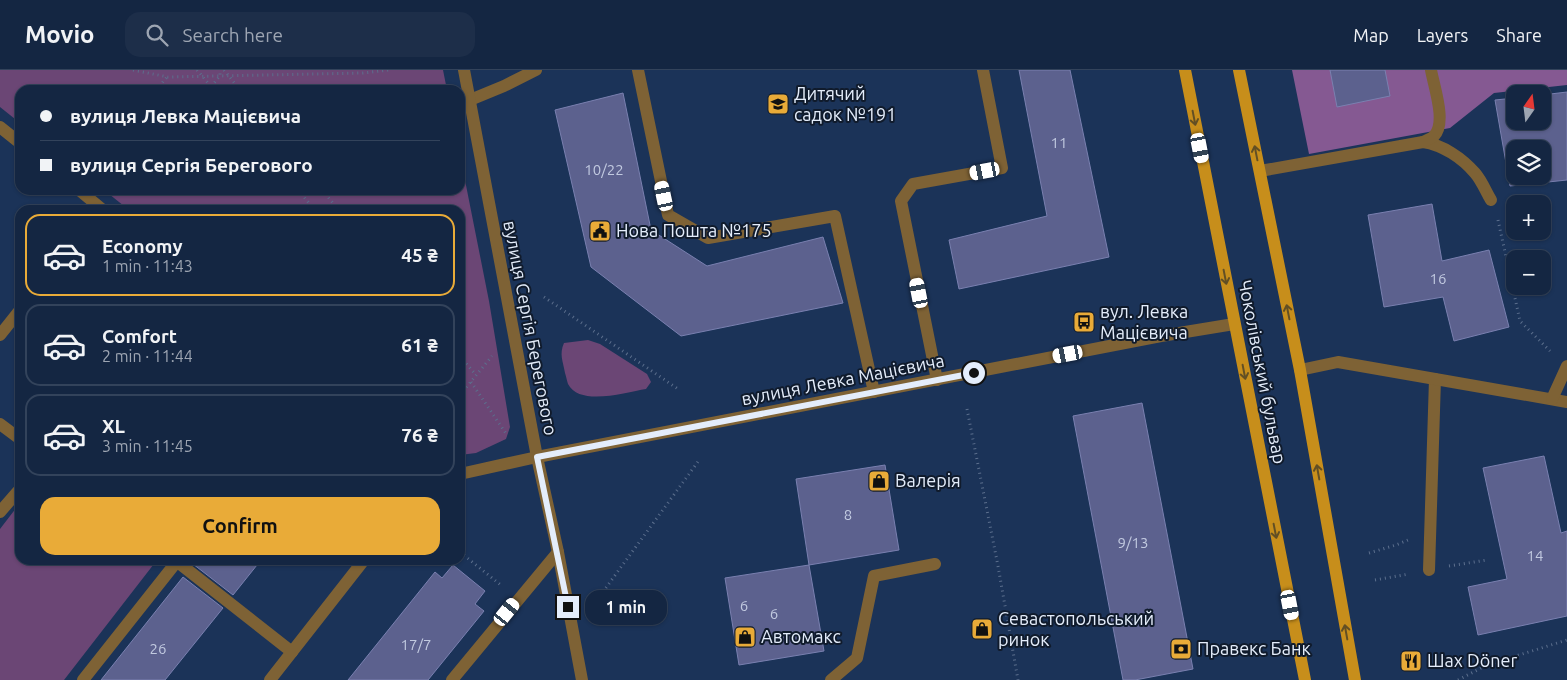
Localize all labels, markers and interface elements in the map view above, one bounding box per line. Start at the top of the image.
search box [125,12,475,57]
text: Movio [25,21,95,48]
icon: search [143,21,171,49]
text: Search here [183,24,283,46]
text: Map [1353,25,1389,45]
text: Layers [1417,25,1468,45]
text: Share [1496,25,1542,45]
place label: Дитячий садок №191 [794,83,896,124]
north arrow [1506,85,1551,130]
map controls [1506,85,1551,295]
school or university icon: Дитячий садок №191 [766,92,790,116]
text: вулиця Левка Мацієвича [70,105,301,127]
one-way arrow [1190,109,1200,125]
car [1189,132,1210,164]
house number: 11 [1051,134,1067,151]
button: layers [1506,140,1551,185]
one-way arrow [1251,145,1260,161]
text: вулиця Сергія Берегового [70,154,313,176]
house number: 10/22 [584,161,624,178]
car [968,161,1001,181]
car [653,180,674,212]
button: + [1506,195,1551,240]
street label: вулиця Сергія Берегового [500,219,562,437]
public building icon: Нова Пошта №175 [588,219,612,243]
place label: Нова Пошта №175 [616,220,772,240]
icon: car [42,233,87,278]
text: Economy [102,235,183,257]
text: 45 ₴ [401,244,438,266]
button: − [1506,250,1551,295]
text: 1 min · 11:43 [102,257,193,275]
one-way arrow [1221,269,1230,285]
house number: 16 [1430,270,1446,287]
car [908,277,929,309]
street label: Чоколівський бульвар [1235,278,1291,465]
place label: вул. Левка Мацієвича [1100,301,1188,342]
one-way arrow [1283,305,1292,321]
bus stop icon: вул. Левка Мацієвича [1072,310,1096,334]
icon: car [42,323,87,368]
text: Comfort [102,325,177,347]
text: 61 ₴ [401,334,438,356]
car [1051,344,1084,364]
text: 2 min · 11:44 [102,347,193,365]
street label: вулиця Левка Мацієвича [740,350,946,409]
route start [963,362,985,384]
one-way arrow [1239,363,1249,379]
icon: car [42,413,87,458]
text: XL [102,415,125,437]
text: 76 ₴ [401,424,438,446]
text: 3 min · 11:45 [102,437,193,455]
one-way arrow [1312,464,1322,480]
shop icon: Валерія [867,469,891,493]
place label: Валерія [895,470,961,490]
button: Confirm [40,497,440,555]
house number: 8 [844,506,852,523]
one-way arrow [1271,523,1281,539]
house number: 9/13 [1118,534,1148,551]
house number: 14 [1527,547,1543,564]
car [1279,589,1300,621]
callout: 1 min [586,590,668,624]
car [491,596,522,628]
route end [557,596,579,618]
house number: 6 [740,597,748,614]
text: 1 min [606,598,646,616]
house number: 6 [770,605,778,622]
place label: Севастопольський ринок [998,608,1154,649]
shop icon: Севастопольський ринок [970,617,994,641]
one-way arrow [1341,624,1351,640]
shop icon: Автомакс [733,625,757,649]
place label: Автомакс [761,626,841,646]
house number: 17/7 [401,636,431,653]
bank icon: Правекс Банк [1169,637,1193,661]
place label: Правекс Банк [1197,638,1311,658]
house number: 26 [150,640,166,657]
restaurant icon: Шах Döner [1399,649,1423,673]
place label: Шах Döner [1427,650,1517,670]

